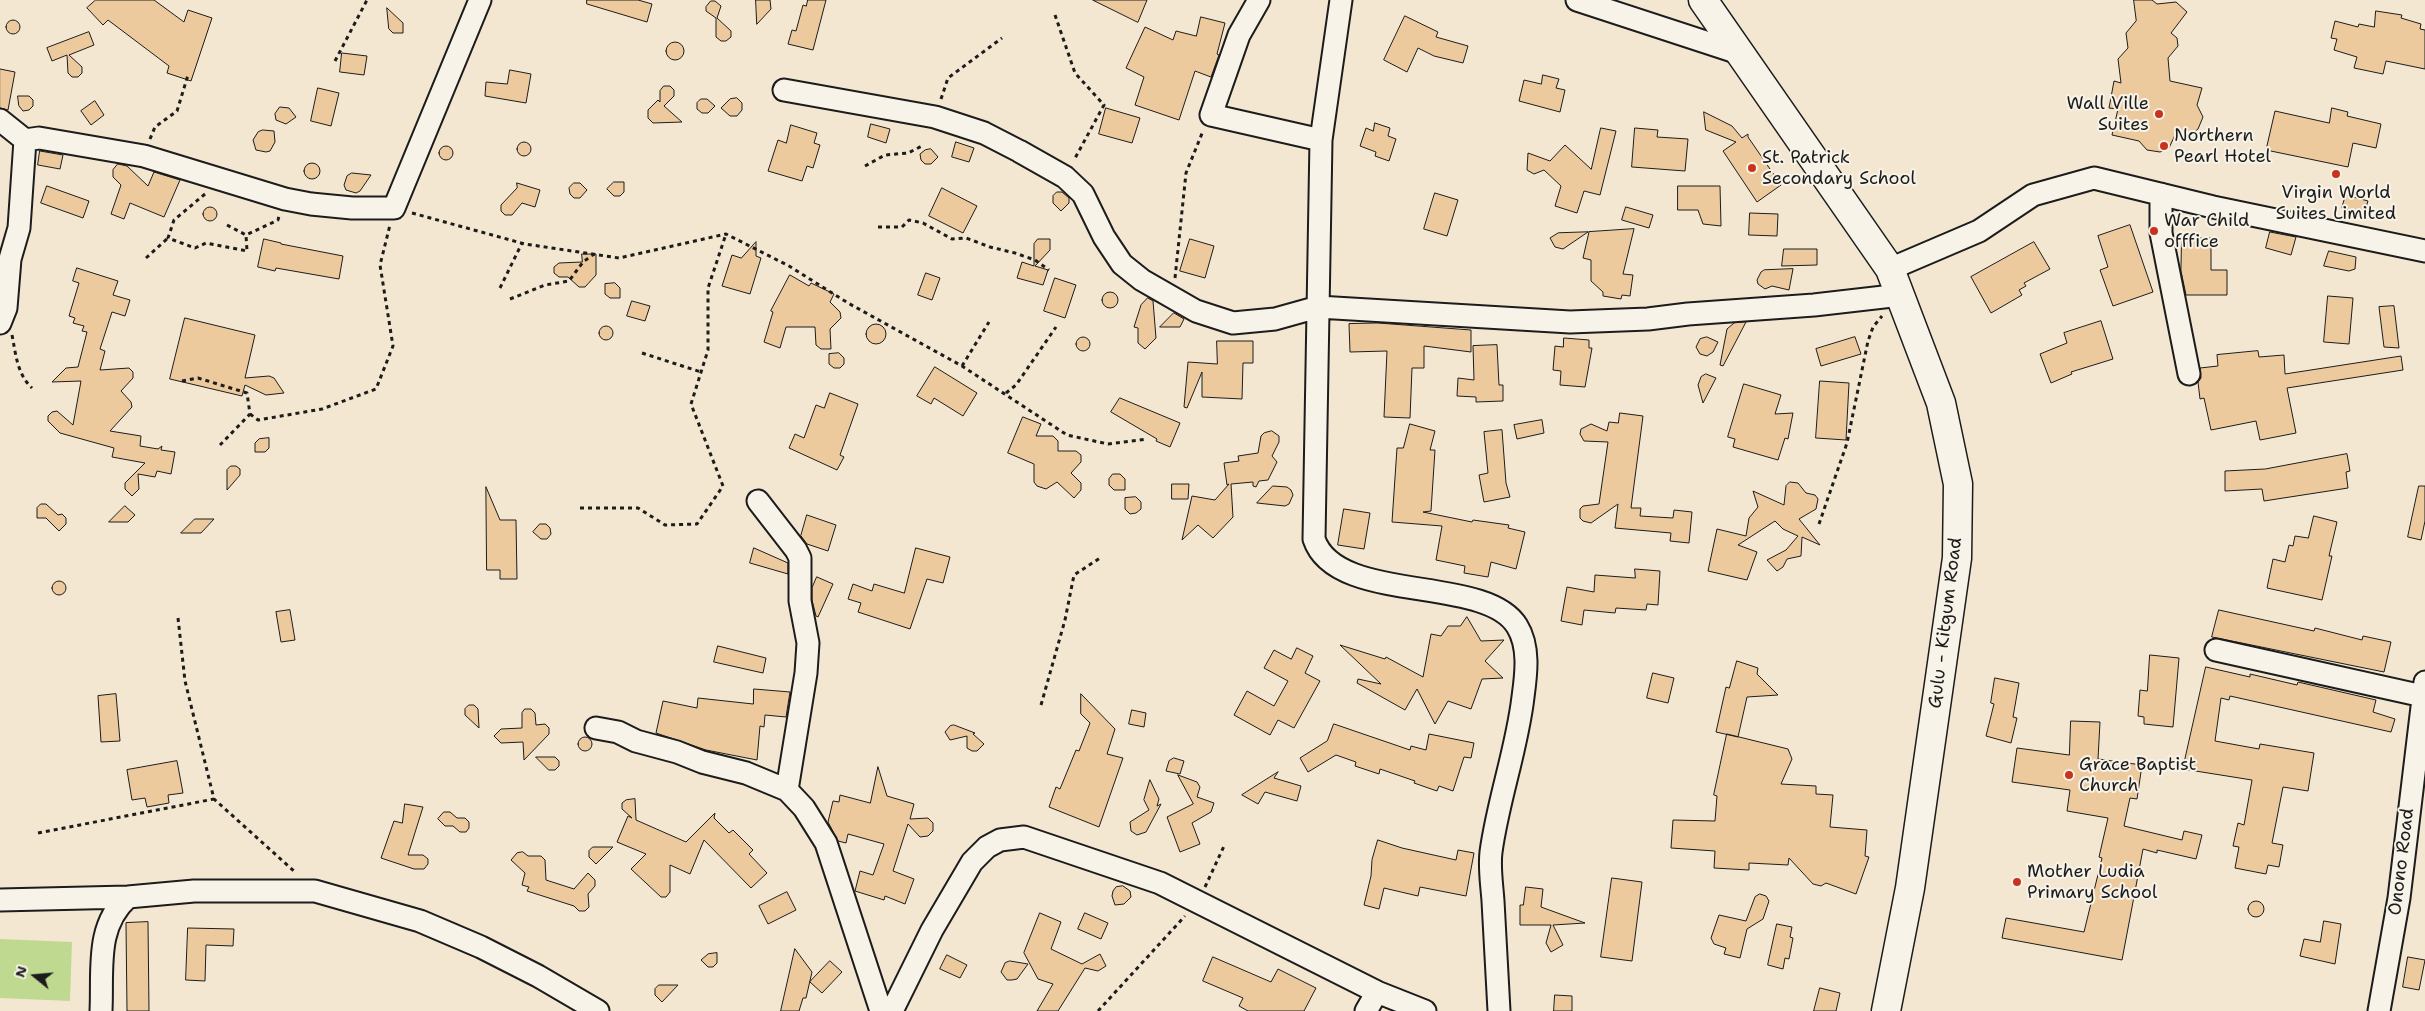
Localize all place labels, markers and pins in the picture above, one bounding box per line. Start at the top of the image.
place label: Wall Ville Suites [2066,93,2149,136]
marker: Wall Ville Suites [2153,108,2165,120]
place label: Northern Pearl Hotel [2174,125,2271,168]
marker: Northern Pearl Hotel [2158,140,2170,152]
place label: St. Patrick Secondary School [1762,147,1916,190]
marker: St. Patrick Secondary School [1746,162,1758,174]
marker: Virgin World Suites Limited [2330,168,2342,180]
place label: Virgin World Suites Limited [2276,182,2396,224]
place label: War Child offfice [2164,210,2249,252]
marker: War Child offfice [2148,225,2160,237]
place label: Grace Baptist Church [2079,754,2196,796]
marker: Grace Baptist Church [2063,769,2075,781]
place label: Mother Ludia Primary School [2027,861,2157,904]
marker: Mother Ludia Primary School [2011,876,2023,888]

